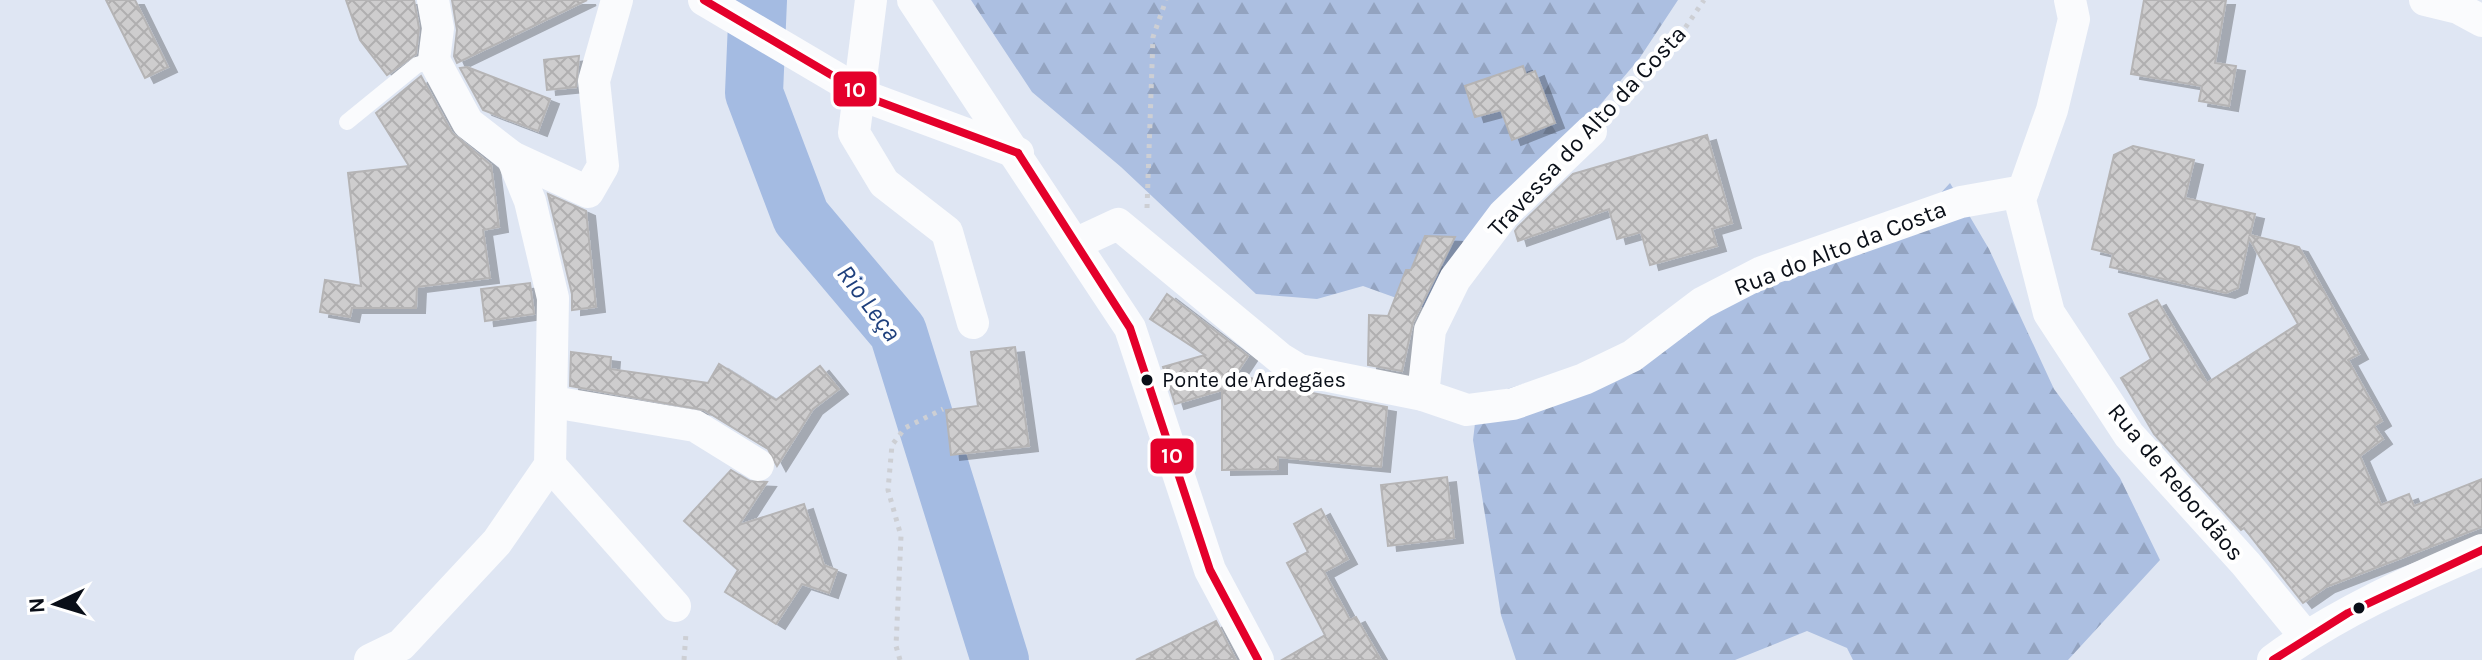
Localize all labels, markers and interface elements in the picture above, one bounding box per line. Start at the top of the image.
street label: Travessa do Alto da Costa [1482,20,1692,242]
line badge: 10 [832,70,878,108]
text: 10 [844,77,866,103]
street label: Rua do Alto da Costa [1730,195,1950,301]
water label: Rio Leça [830,259,908,347]
place label: Ponte de Ardegães [1162,367,1346,393]
marker: Ponte de Ardegães [1139,372,1155,388]
street label: Rua de Rebordãos [2102,398,2250,566]
line badge: 10 [1149,437,1195,475]
text: 10 [1161,443,1183,469]
north arrow [16,564,96,644]
text: N [24,597,51,614]
unlabelled marker [2351,600,2367,616]

